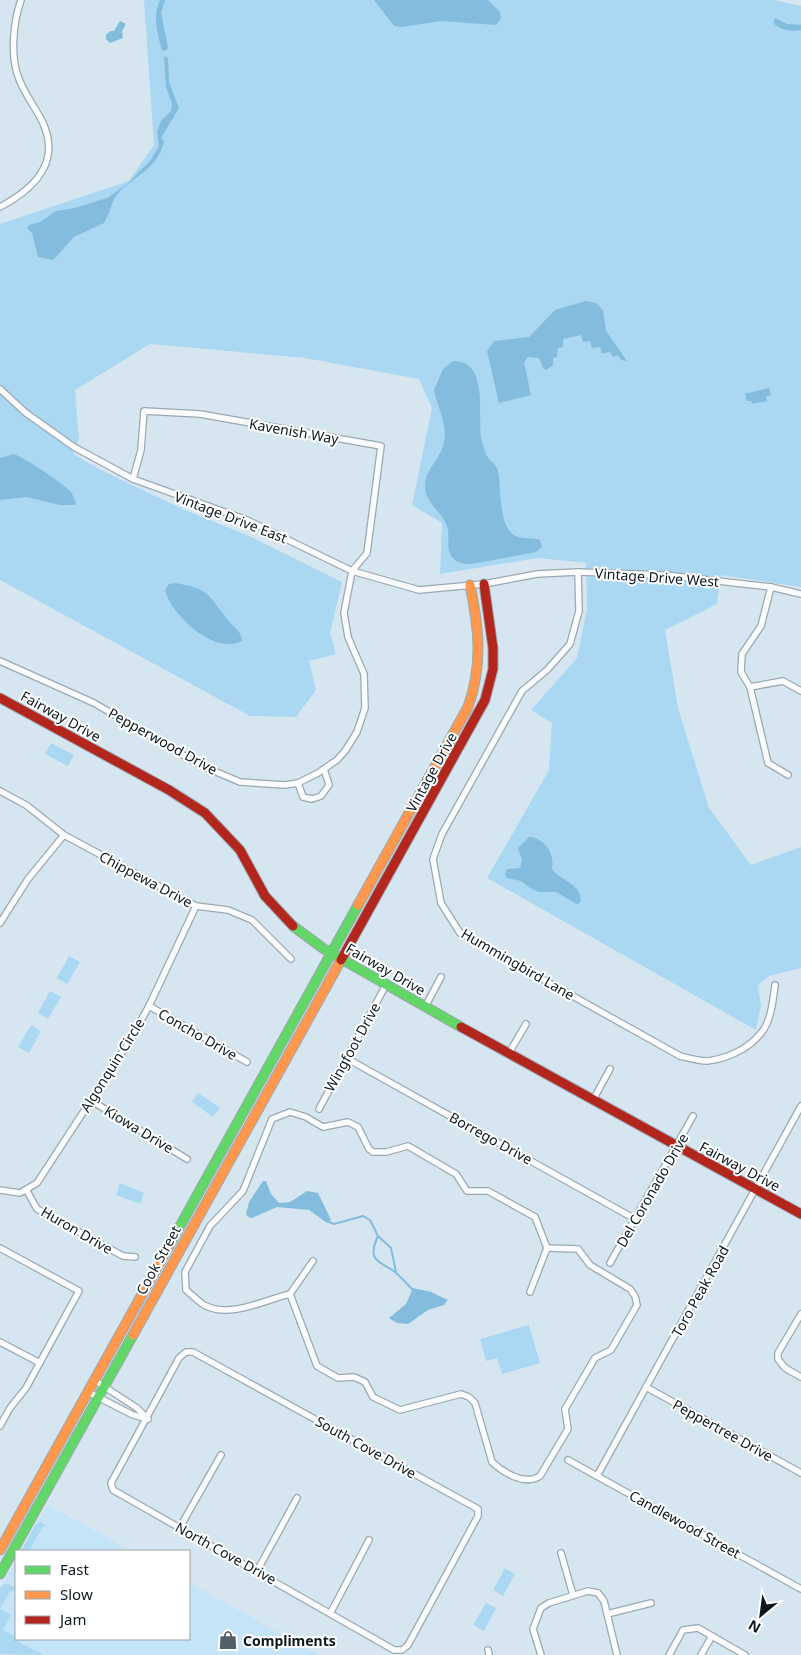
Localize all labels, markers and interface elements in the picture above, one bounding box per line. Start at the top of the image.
street label: Kavenish Way [248,414,341,448]
street label: Vintage Drive East [172,487,290,547]
street label: Vintage Drive West [594,563,720,591]
street label: Fairway Drive [18,686,105,746]
street label: Pepperwood Drive [105,703,221,779]
street label: Vintage Drive [401,729,461,815]
street label: Chippewa Drive [96,846,196,912]
street label: Hummingbird Lane [458,924,578,1004]
street label: Fairway Drive [343,939,429,999]
street label: Wingfoot Drive [320,999,384,1095]
street label: Concho Drive [155,1004,241,1064]
street label: Algonquin Circle [75,1014,149,1116]
street label: Kiowa Drive [101,1101,177,1157]
street label: Borrego Drive [446,1107,536,1169]
street label: Del Coronado Drive [612,1130,692,1250]
street label: Fairway Drive [696,1137,784,1195]
street label: Huron Drive [38,1202,116,1258]
street label: Cook Street [131,1222,185,1298]
street label: Toro Peak Road [667,1242,733,1340]
street label: Peppertree Drive [669,1395,777,1465]
street label: South Cove Drive [312,1411,420,1483]
street label: Candlewood Street [626,1486,744,1562]
street label: North Cove Drive [172,1517,280,1589]
legend [15,1550,190,1640]
text: Fast [60,1559,89,1579]
text: Slow [60,1584,93,1604]
north arrow [736,1590,786,1640]
text: Jam [58,1609,87,1629]
text: N [745,1616,764,1638]
shop icon: Compliments [217,1629,239,1651]
place label: Compliments [243,1631,336,1650]

